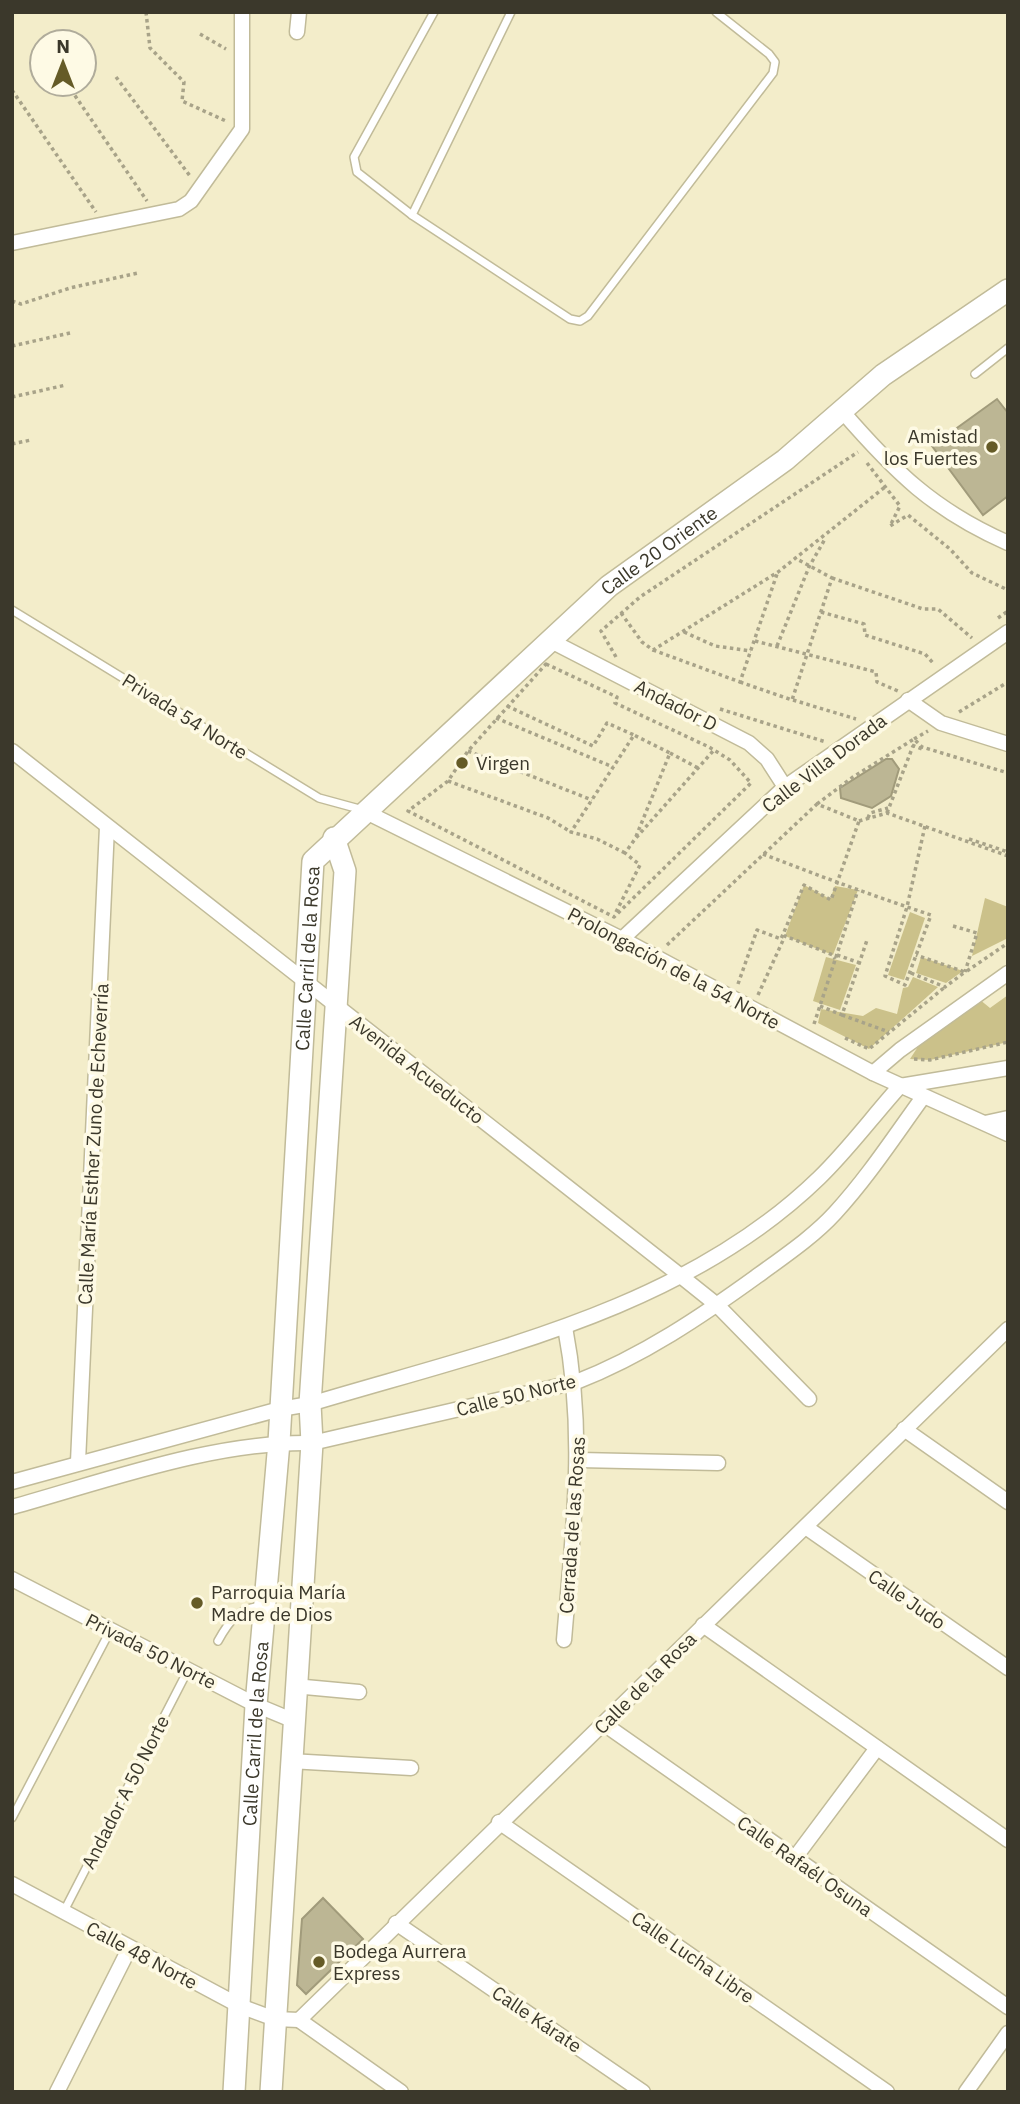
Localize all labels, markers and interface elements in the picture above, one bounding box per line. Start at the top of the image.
north arrow [28,28,98,98]
text: N [56,34,70,58]
place label: Amistad los Fuertes [884,424,978,470]
marker: Amistad los Fuertes [984,439,1000,455]
street label: Calle 20 Oriente [595,500,722,600]
street label: Privada 54 Norte [118,668,252,764]
street label: Andador D [630,674,722,736]
street label: Calle Villa Dorada [757,708,891,818]
place label: Virgen [476,751,530,775]
marker: Virgen [454,755,470,771]
street label: Calle Carril de la Rosa [290,865,325,1052]
street label: Prolongación de la 54 Norte [564,902,784,1034]
street label: Calle María Esther Zuno de Echeverría [73,983,113,1305]
street label: Avenida Acueducto [345,1009,489,1129]
street label: Calle 50 Norte [454,1369,578,1421]
street label: Cerrada de las Rosas [554,1435,590,1615]
street label: Calle Judo [864,1564,950,1634]
place label: Parroquia María Madre de Dios [211,1580,346,1626]
marker: Parroquia María Madre de Dios [189,1595,205,1611]
street label: Privada 50 Norte [82,1608,220,1694]
street label: Calle de la Rosa [589,1627,701,1739]
street label: Calle Carril de la Rosa [237,1640,274,1827]
street label: Andador A 50 Norte [76,1711,174,1873]
street label: Calle Rafaél Osuna [733,1810,877,1922]
street label: Calle Lucha Libre [627,1906,759,2008]
street label: Calle 48 Norte [82,1916,202,1994]
place label: Bodega Aurrera Express [333,1939,466,1985]
marker: Bodega Aurrera Express [311,1954,327,1970]
street label: Calle Kárate [488,1980,586,2058]

